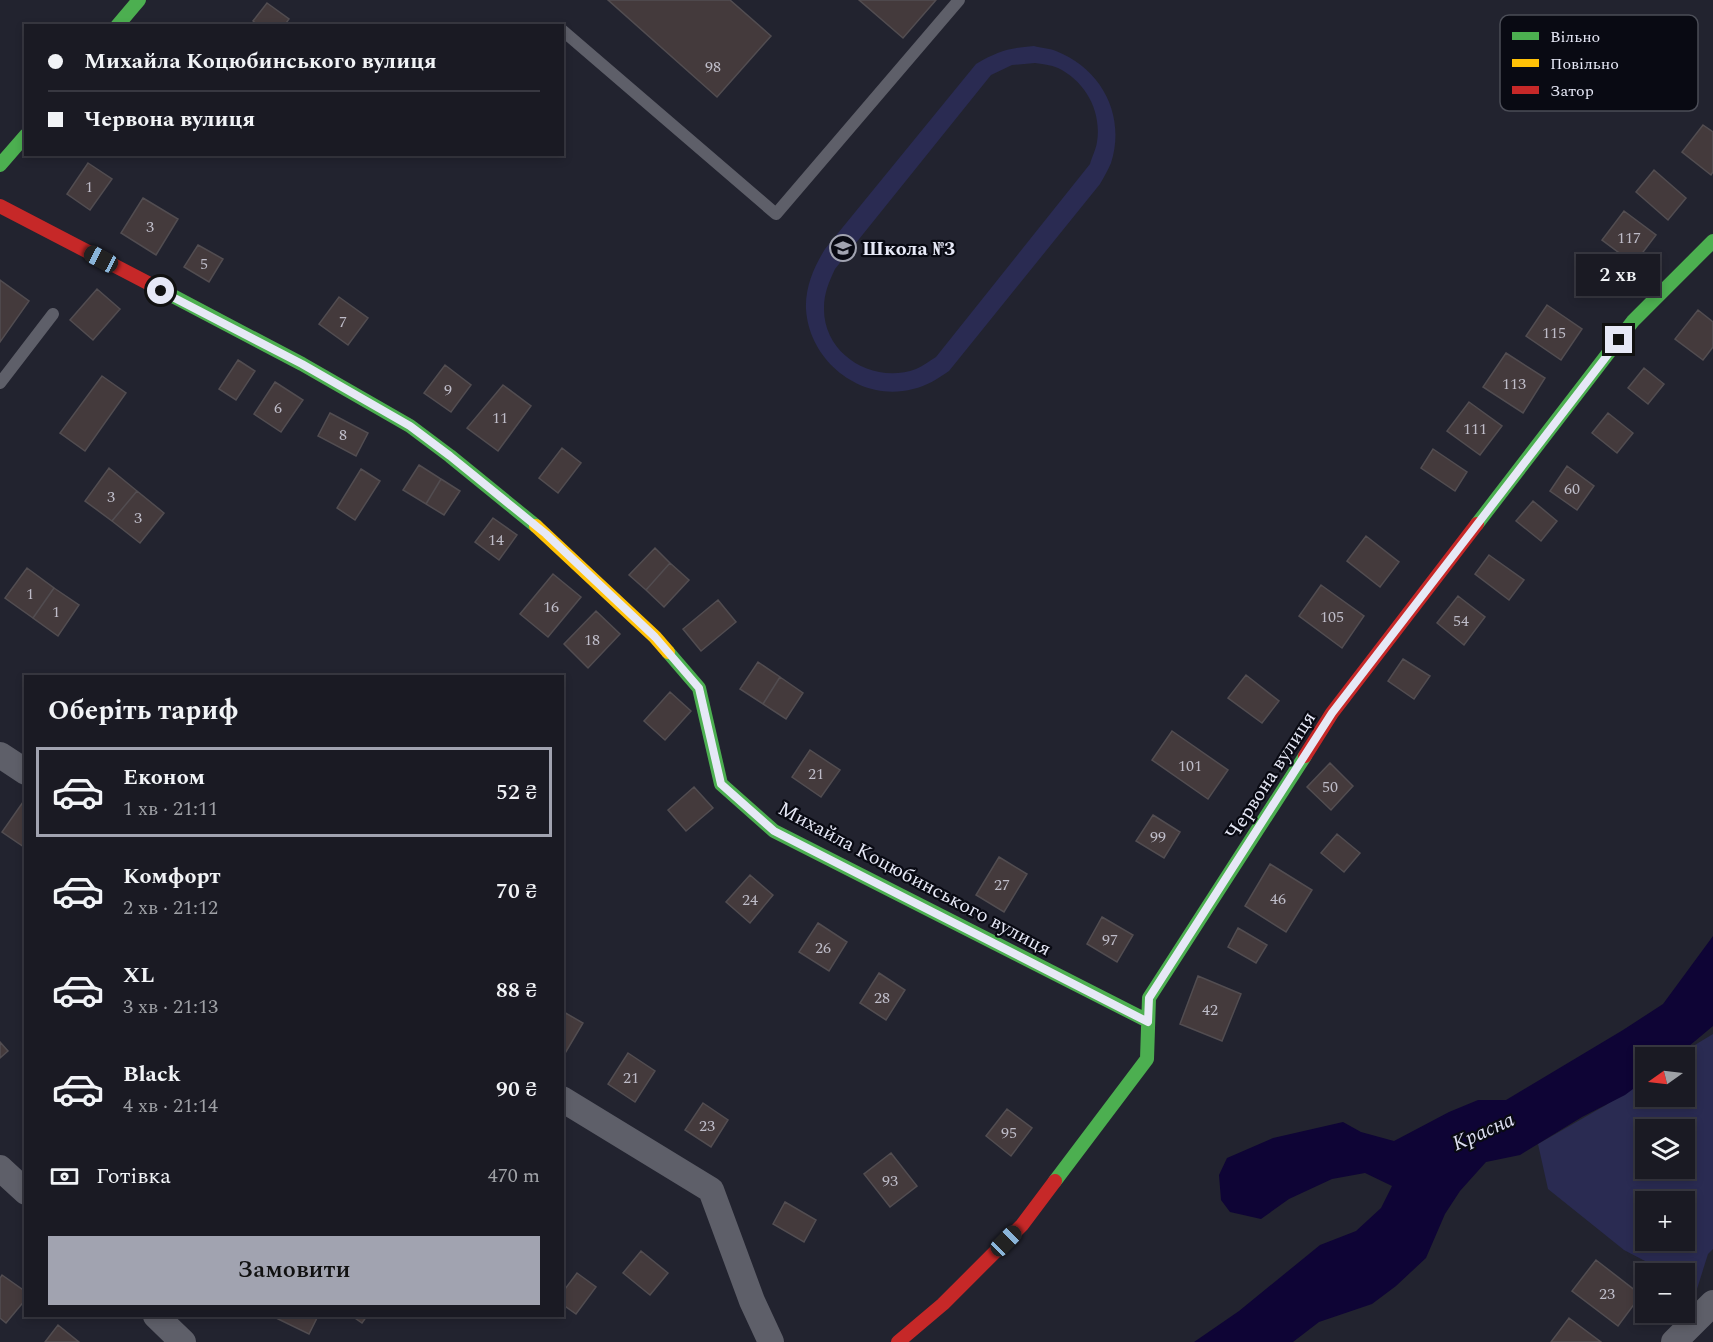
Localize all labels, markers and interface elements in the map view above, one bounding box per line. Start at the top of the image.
legend [1500,15,1698,111]
text: Вільно [1550,25,1600,49]
text: Михайла Коцюбинського вулиця [84,45,437,78]
text: Повільно [1550,52,1619,76]
house number: 98 [705,55,721,79]
text: Затор [1550,79,1594,103]
text: Червона вулиця [84,103,255,136]
house number: 1 [85,175,93,199]
house number: 3 [146,215,154,239]
house number: 117 [1617,226,1641,250]
school or university icon: Школа №3 [828,233,858,263]
place label: Школа №3 [862,234,955,264]
car [81,243,121,275]
house number: 5 [200,252,208,276]
callout: 2 хв [1577,253,1661,295]
text: 2 хв [1600,260,1636,290]
route start [147,277,174,304]
house number: 7 [339,310,347,334]
house number: 115 [1542,321,1566,345]
route end [1605,326,1632,353]
house number: 113 [1502,372,1526,396]
house number: 9 [444,378,452,402]
house number: 6 [274,396,282,420]
house number: 11 [492,406,508,430]
house number: 111 [1463,417,1487,441]
house number: 8 [339,423,347,447]
house number: 60 [1564,477,1580,501]
house number: 3 [107,485,115,509]
house number: 3 [134,506,142,530]
house number: 14 [488,528,504,552]
house number: 1 [26,582,34,606]
house number: 16 [543,595,559,619]
house number: 1 [52,600,60,624]
house number: 105 [1320,605,1344,629]
house number: 54 [1453,609,1469,633]
house number: 18 [584,628,600,652]
text: Оберіть тариф [48,690,238,732]
street label: Червона вулиця [1218,705,1324,846]
house number: 101 [1178,754,1202,778]
text: Економ [123,761,205,794]
house number: 21 [808,762,824,786]
icon: car [51,765,105,819]
house number: 50 [1322,775,1338,799]
text: 52 ₴ [496,776,537,809]
text: 1 хв · 21:11 [123,794,218,824]
street label: Михайла Коцюбинського вулиця [773,794,1057,964]
house number: 99 [1150,825,1166,849]
text: Комфорт [123,860,221,893]
icon: car [51,864,105,918]
house number: 27 [994,873,1010,897]
text: 70 ₴ [496,875,537,908]
house number: 46 [1270,887,1286,911]
house number: 24 [742,888,758,912]
text: 2 хв · 21:12 [123,893,218,923]
house number: 97 [1102,928,1118,952]
house number: 26 [815,936,831,960]
text: XL [123,959,154,992]
icon: car [51,963,105,1017]
text: 88 ₴ [496,974,537,1007]
house number: 28 [874,986,890,1010]
text: 3 хв · 21:13 [123,992,218,1022]
house number: 42 [1202,998,1218,1022]
north arrow [1635,1047,1695,1107]
map controls [1635,1047,1695,1323]
text: Black [123,1058,181,1091]
icon: car [51,1062,105,1116]
house number: 21 [623,1066,639,1090]
text: 90 ₴ [496,1073,537,1106]
text: 4 хв · 21:14 [123,1091,218,1121]
water label: Красна [1447,1104,1520,1160]
house number: 23 [699,1114,715,1138]
button: layers [1635,1119,1695,1179]
house number: 95 [1001,1121,1017,1145]
icon: cash [48,1160,81,1193]
text: Готівка [96,1160,171,1193]
text: 470 m [488,1161,540,1191]
house number: 93 [882,1169,898,1193]
button: + [1635,1191,1695,1251]
car [987,1222,1025,1260]
button: Замовити [48,1236,540,1305]
button: − [1635,1263,1695,1323]
house number: 23 [1599,1282,1615,1306]

